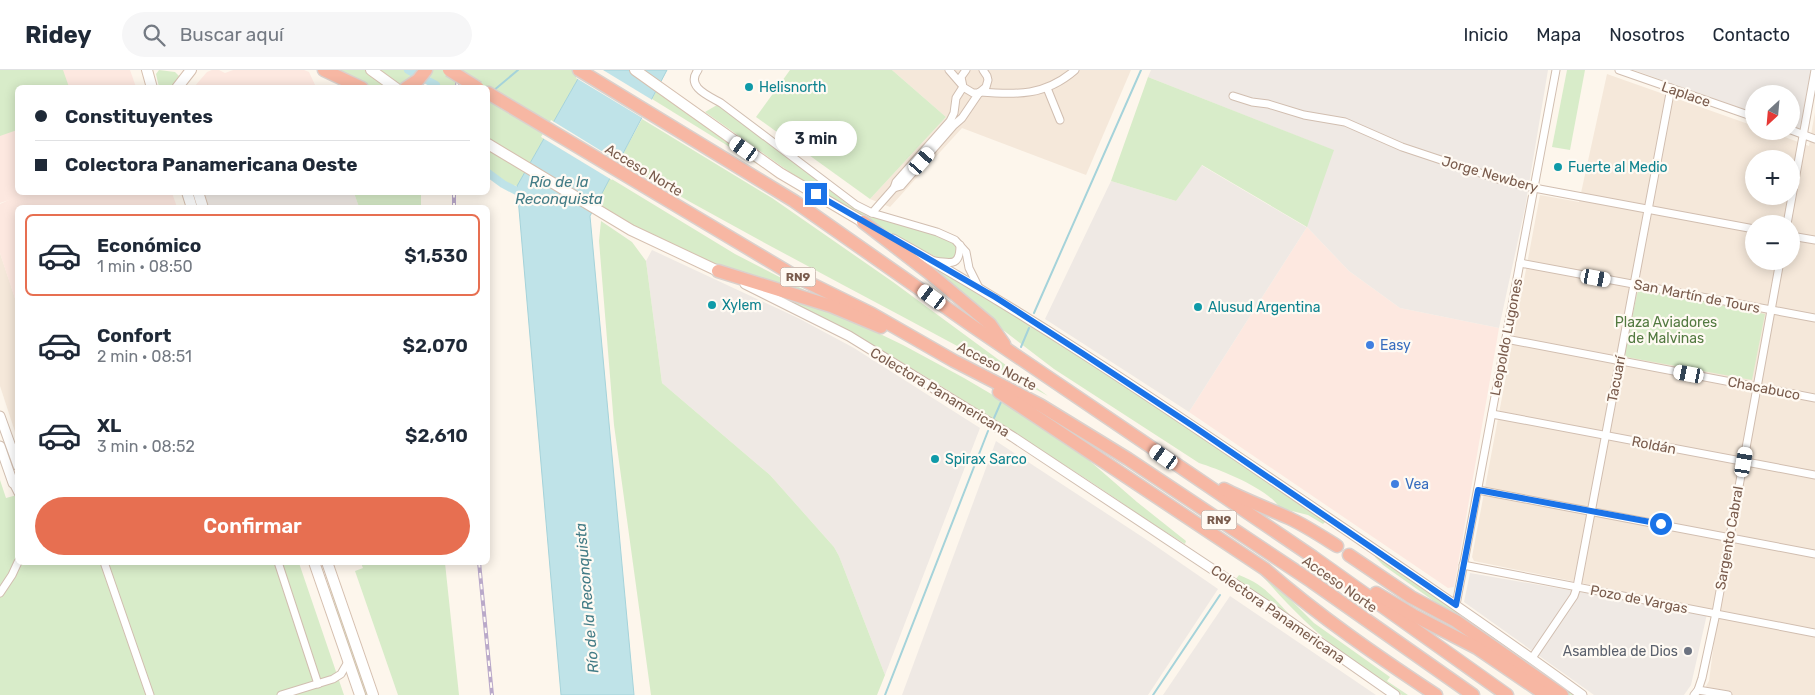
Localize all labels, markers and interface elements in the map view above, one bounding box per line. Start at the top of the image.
search box [122,12,472,57]
text: Ridey [25,21,92,49]
icon: search [140,21,168,49]
text: Buscar aquí [180,23,284,46]
text: Inicio [1463,24,1508,46]
text: Mapa [1536,24,1581,46]
text: Nosotros [1609,24,1685,46]
text: Contacto [1713,24,1790,46]
street label: Laplace [1659,78,1713,111]
place label: Helisnorth [759,79,827,96]
marker: Helisnorth [743,81,755,93]
north arrow [1745,85,1800,140]
map controls [1745,85,1800,270]
text: Constituyentes [65,105,213,128]
callout: 3 min [775,122,857,156]
text: 3 min [795,129,837,148]
car [727,134,760,164]
street label: Acceso Norte [602,141,686,200]
car [906,145,937,177]
button: + [1745,150,1800,205]
text: Colectora Panamericana Oeste [65,153,357,176]
street label: Jorge Newbery [1440,153,1540,196]
place label: Fuerte al Medio [1568,159,1668,176]
marker: Fuerte al Medio [1552,161,1564,173]
water label: Río de la Reconquista [515,173,603,208]
route end [805,183,827,205]
button: − [1745,215,1800,270]
icon: car [37,233,82,278]
text: Económico [97,234,201,257]
text: $1,530 [404,244,468,267]
text: 1 min · 08:50 [97,257,193,276]
road number: RN9 [780,268,816,286]
car [1579,268,1612,288]
street label: San Martín de Tours [1632,276,1761,317]
street label: Leopoldo Lugones [1487,277,1526,397]
car [915,282,948,312]
place label: Xylem [722,297,762,314]
marker: Xylem [706,299,718,311]
place label: Alusud Argentina [1208,299,1320,316]
marker: Alusud Argentina [1192,301,1204,313]
park label: Plaza Aviadores de Malvinas [1615,314,1717,347]
icon: car [37,323,82,368]
text: Confort [97,324,171,347]
text: $2,070 [403,334,468,357]
place label: Easy [1380,337,1411,354]
street label: Acceso Norte [954,338,1040,395]
marker: Easy [1364,339,1376,351]
street label: Colectora Panamericana [867,344,1013,441]
text: 2 min · 08:51 [97,347,192,366]
street label: Tacuarí [1604,354,1629,404]
car [1672,364,1705,384]
street label: Chacabuco [1726,373,1802,404]
icon: car [37,413,82,458]
text: XL [97,414,121,437]
text: $2,610 [405,424,468,447]
street label: Roldán [1630,433,1678,458]
text: 3 min · 08:52 [97,437,195,456]
car [1147,442,1180,472]
car [1734,446,1753,478]
place label: Spirax Sarco [945,451,1027,468]
marker: Spirax Sarco [929,453,941,465]
place label: Vea [1405,476,1429,493]
marker: Vea [1389,478,1401,490]
street label: Sargento Cabral [1712,485,1747,591]
button: Confirmar [35,497,470,555]
road number: RN9 [1202,510,1236,530]
route start [1650,513,1672,535]
water label: Río de la Reconquista [571,522,603,674]
street label: Acceso Norte [1299,552,1381,617]
street label: Colectora Panamericana [1207,562,1348,667]
street label: Pozo de Vargas [1589,582,1689,617]
place label: Asamblea de Dios [1563,643,1678,660]
marker: Asamblea de Dios [1682,645,1694,657]

